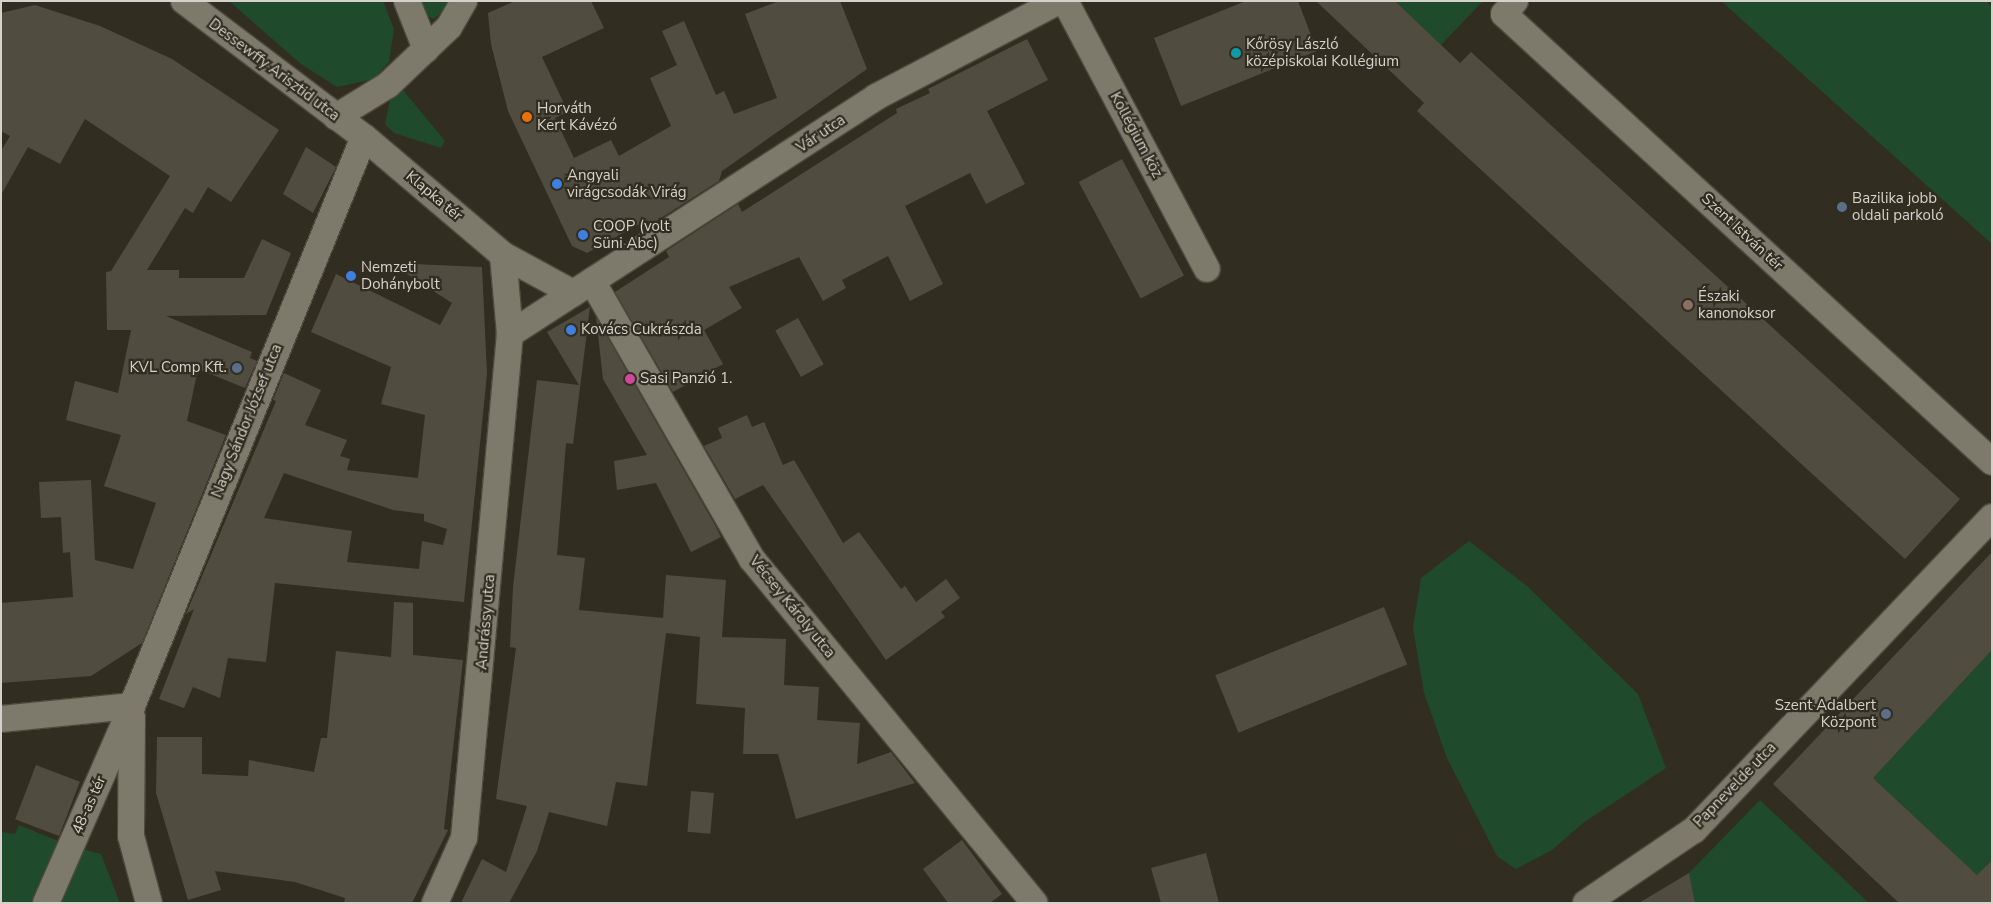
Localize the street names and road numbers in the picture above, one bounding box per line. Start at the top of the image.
street label: Dessewffy Arisztid utca [205,15,343,125]
street label: Kollégium köz [1106,89,1166,181]
street label: Vár utca [793,111,849,157]
street label: Klapka tér [402,167,466,225]
street label: Szent István tér [1698,190,1786,274]
street label: Nagy Sándor József utca [208,342,286,500]
street label: Vécsey Károly utca [745,552,839,662]
street label: Andrássy utca [473,574,499,670]
street label: Papnevelde utca [1690,739,1780,831]
street label: 48-as tér [68,773,110,837]

